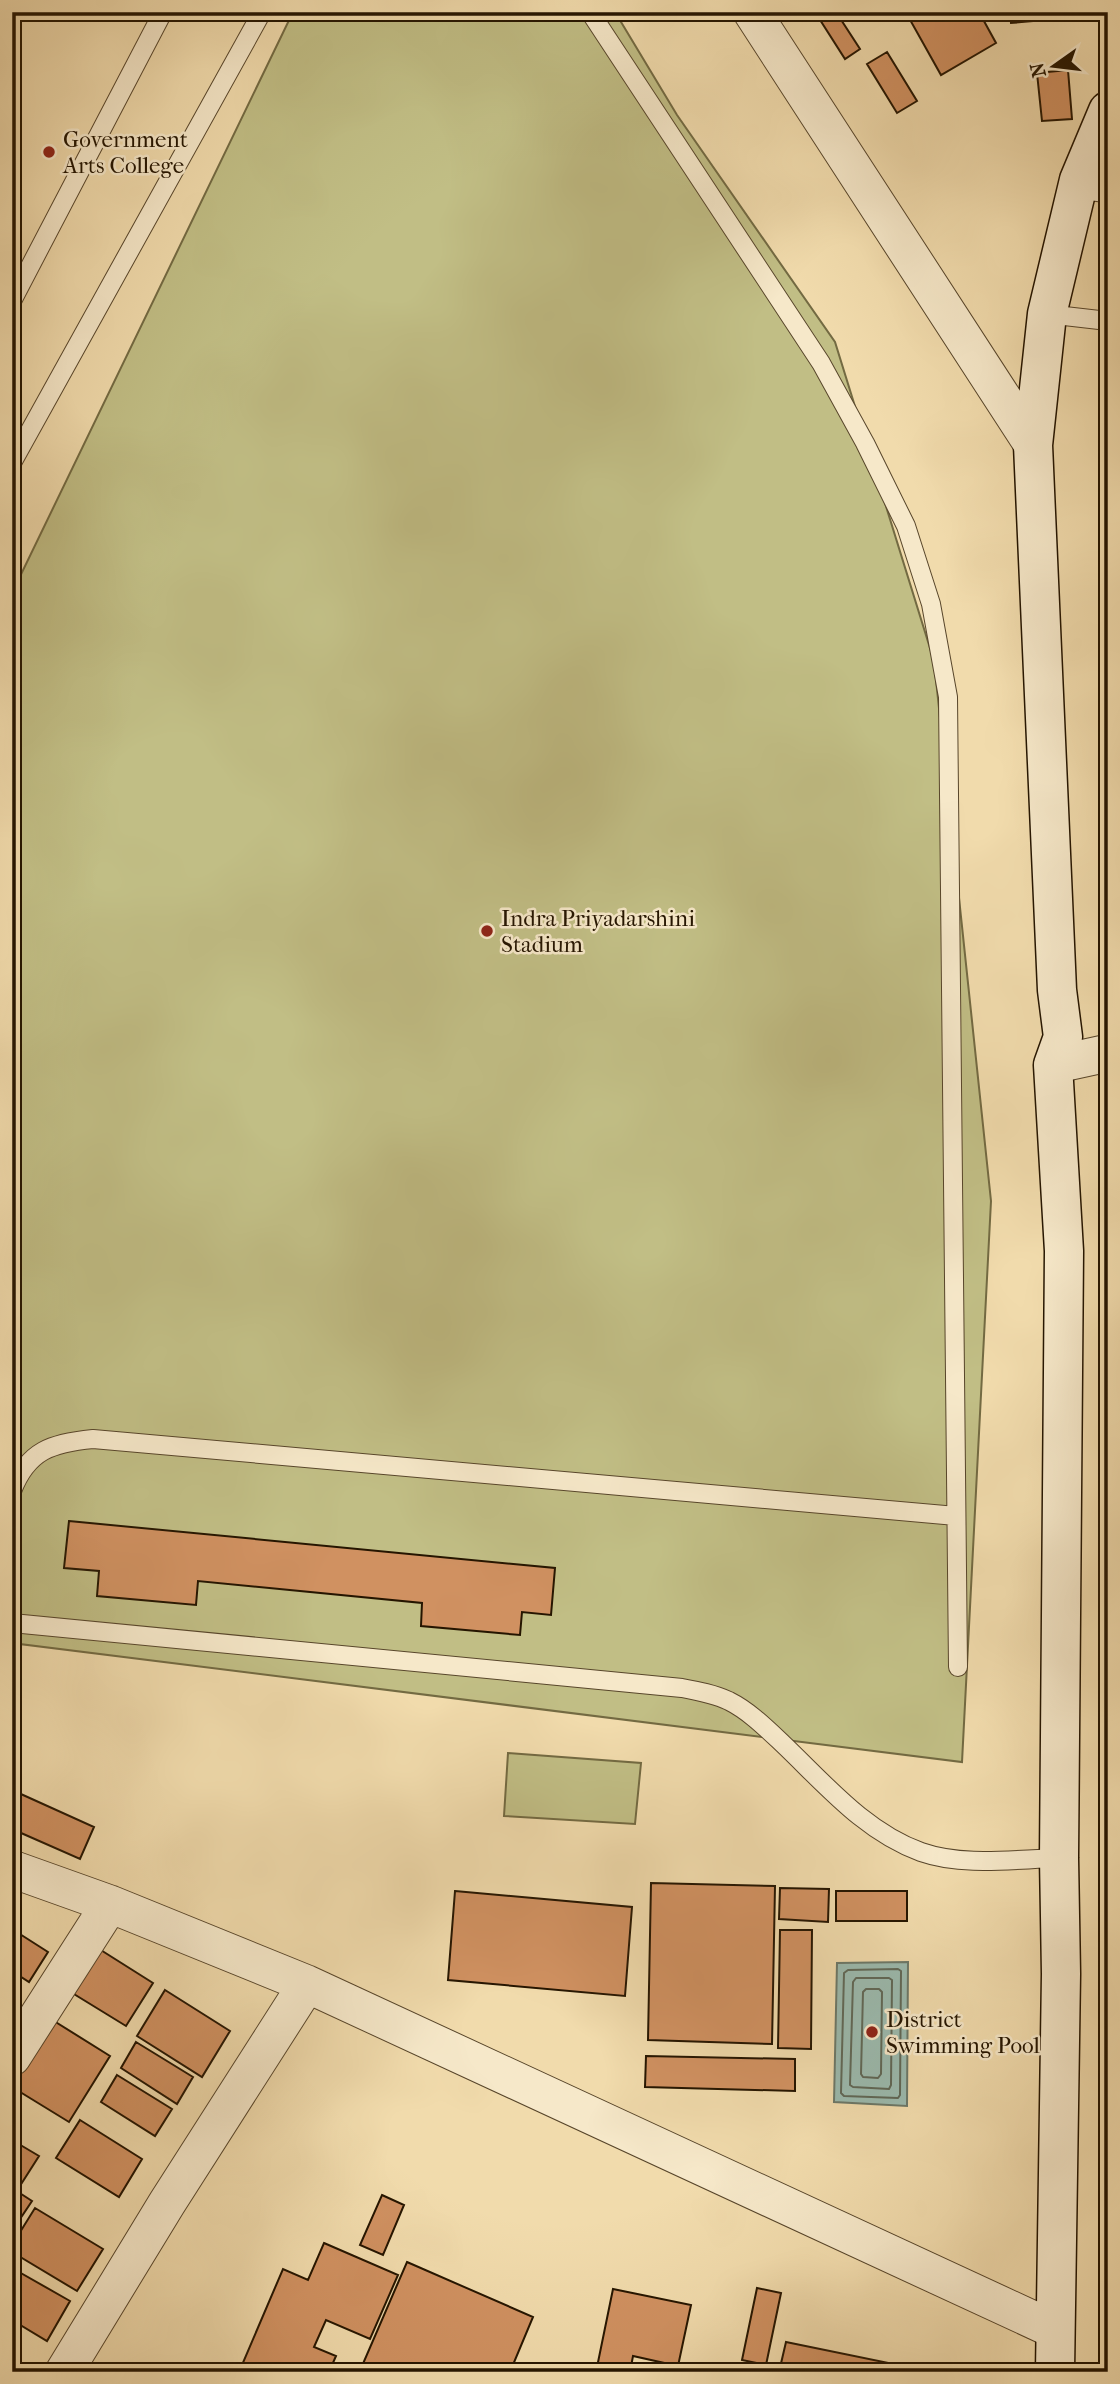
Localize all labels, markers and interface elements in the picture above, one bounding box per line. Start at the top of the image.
north arrow [1018,32,1088,102]
text: N [1026,60,1051,80]
place label: Government Arts College [62,126,188,179]
marker: Government Arts College [41,144,57,160]
place label: Indra Priyadarshini Stadium [501,905,695,958]
marker: Indra Priyadarshini Stadium [479,923,495,939]
place label: District Swimming Pool [886,2006,1041,2059]
marker: District Swimming Pool [864,2024,880,2040]

